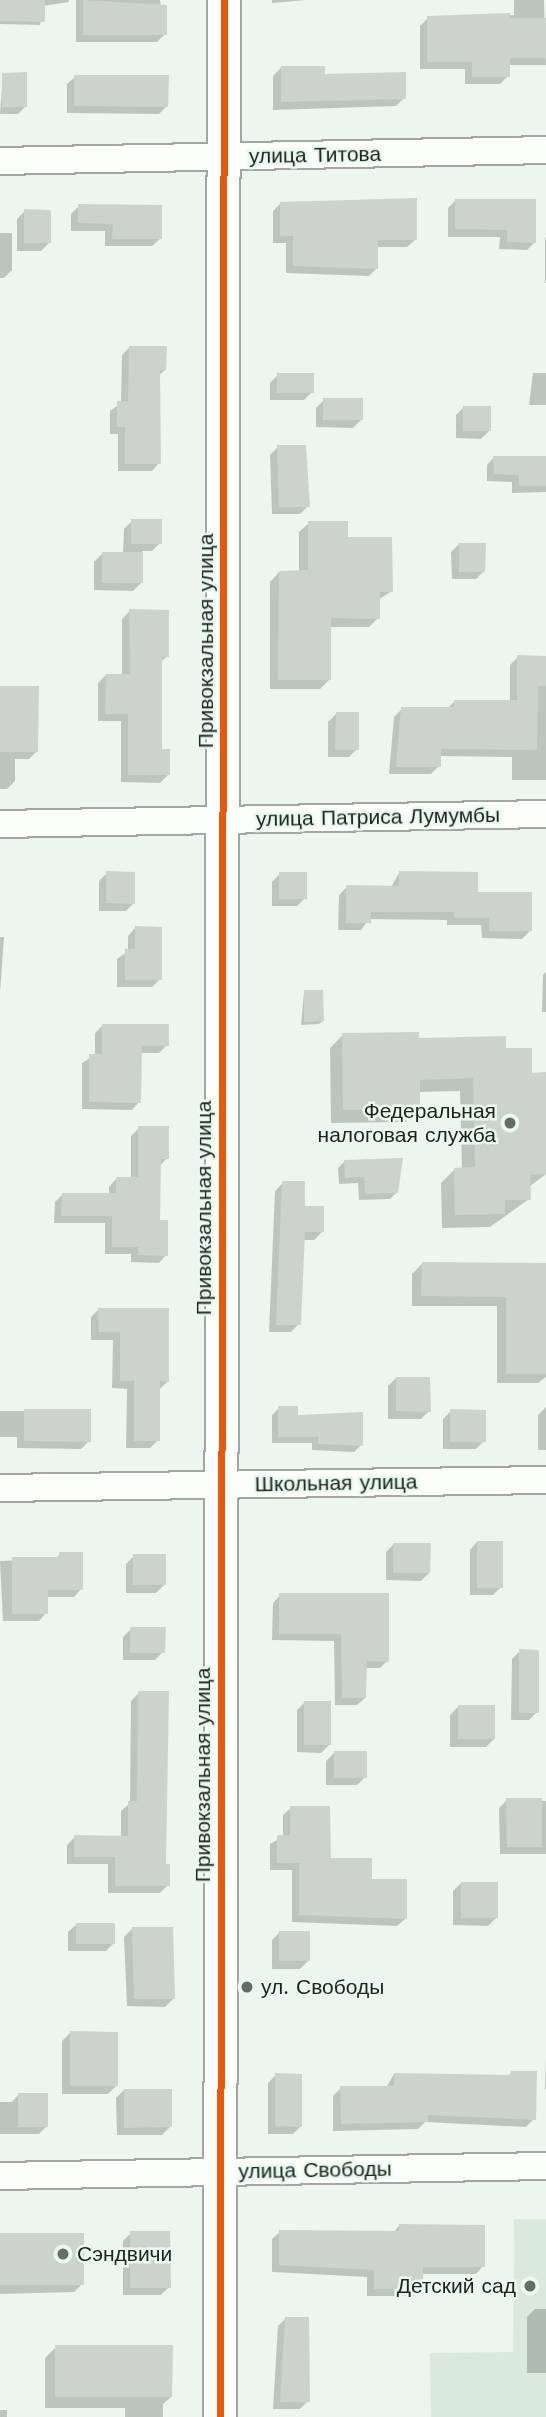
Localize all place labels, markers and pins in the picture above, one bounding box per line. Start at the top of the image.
place label: Федеральная налоговая служба [318,1098,496,1148]
marker: Федеральная налоговая служба [502,1115,518,1131]
place label: ул. Свободы [261,1974,384,2000]
marker: ул. Свободы [239,1979,255,1995]
place label: Сэндвичи [77,2241,172,2267]
marker: Сэндвичи [55,2246,71,2262]
place label: Детский сад [397,2273,516,2299]
marker: Детский сад [522,2278,538,2294]

